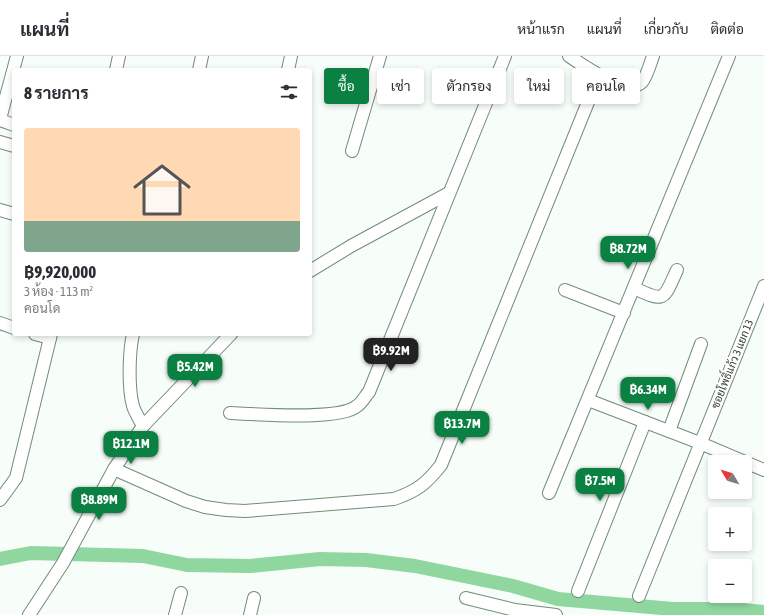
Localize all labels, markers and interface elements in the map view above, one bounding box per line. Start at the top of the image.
text: แผนที่ [20,18,69,40]
text: หน้าแรก [517,21,565,37]
text: แผนที่ [587,21,622,37]
text: เกี่ยวกับ [644,21,688,37]
text: ติดต่อ [710,21,744,37]
chip: ซื้อ [324,68,369,104]
chip: เช่า [377,68,424,104]
chip: ตัวกรอง [432,68,506,104]
chip: ใหม่ [514,68,564,104]
chip: คอนโด [572,68,640,104]
icon: filters [278,81,300,103]
text: 8 รายการ [24,83,89,103]
icon: home [126,154,198,226]
pin: ฿8.72M [595,236,661,270]
text: ฿8.72M [609,241,647,256]
text: ฿9,920,000 [24,262,96,282]
text: 3 ห้อง · 113 m² [24,284,93,299]
text: คอนโด [24,301,60,316]
street label: ซอยโพธิ์แก้ว 3 แยก 13 [704,316,755,410]
pin: ฿9.92M [358,338,424,372]
text: ฿9.92M [372,343,410,358]
pin: ฿5.42M [162,354,228,388]
text: ฿5.42M [176,359,214,374]
pin: ฿6.34M [615,377,681,411]
text: ฿6.34M [629,382,667,397]
pin: ฿13.7M [429,411,495,445]
text: ฿13.7M [443,416,481,431]
pin: ฿12.1M [98,431,164,465]
text: ฿12.1M [112,436,150,451]
north arrow [708,455,752,499]
map controls [708,455,752,603]
pin: ฿7.5M [572,468,628,502]
text: ฿7.5M [584,473,616,488]
pin: ฿8.89M [66,487,132,521]
text: ฿8.89M [80,492,118,507]
button: + [708,507,752,551]
button: − [708,559,752,603]

